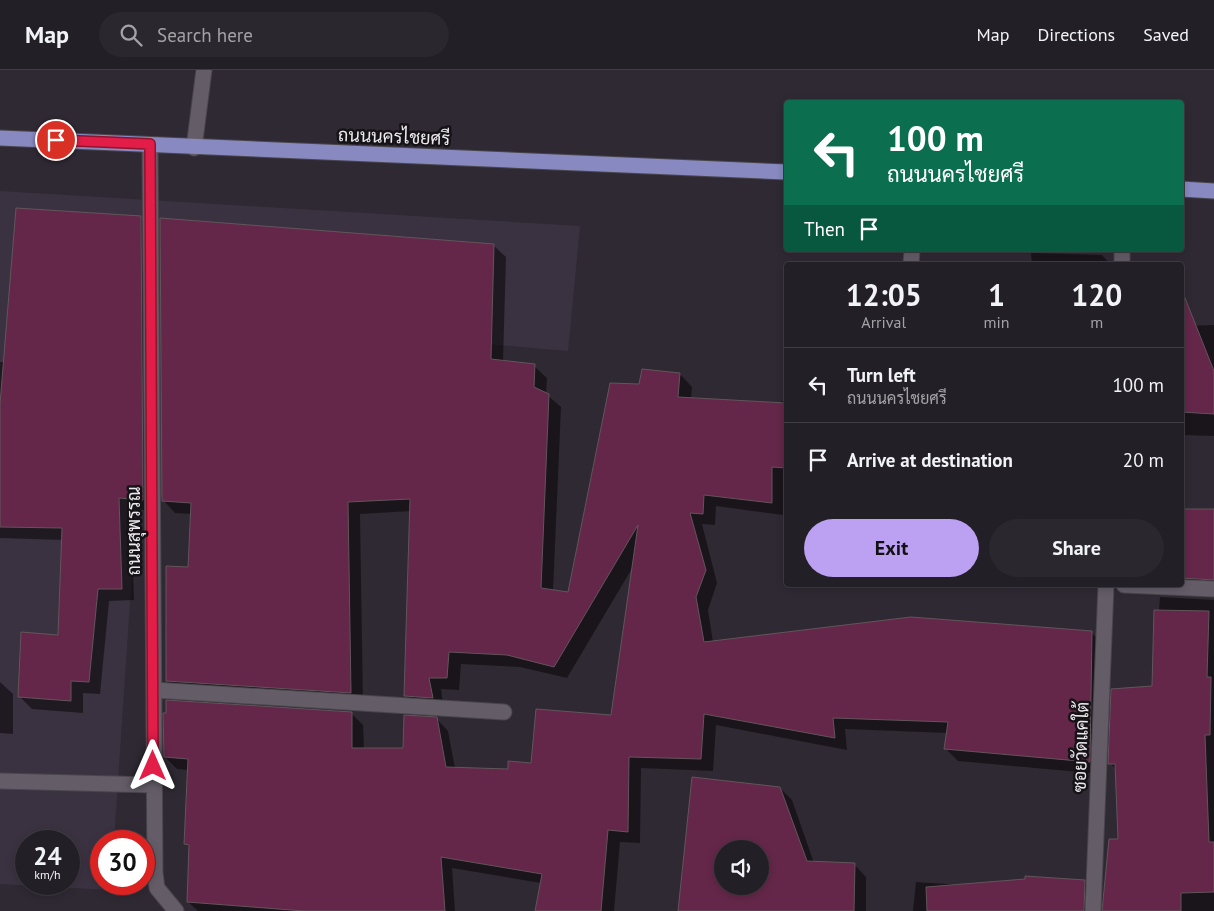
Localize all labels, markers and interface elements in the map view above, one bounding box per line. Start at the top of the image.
search box [99,12,449,57]
text: Map [25,19,69,50]
icon: search [117,21,145,49]
text: Search here [157,23,253,47]
text: Map [977,23,1009,46]
text: Directions [1037,23,1115,46]
text: Saved [1143,23,1189,46]
text: 100 m [887,115,984,161]
pin [35,119,77,161]
icon: left [804,120,869,185]
street label: ถนนนครไชยศรี [338,122,451,150]
icon: arrive [42,126,70,154]
text: ถนนนครไชยศรี [887,160,1024,188]
icon: arrive [855,215,883,243]
text: Then [804,217,845,241]
text: 12:05 [846,275,922,314]
text: 1 [988,275,1005,314]
text: 120 [1071,275,1122,314]
text: Arrival [861,312,906,332]
text: min [984,312,1010,332]
text: m [1090,312,1103,332]
text: Turn left [847,363,916,387]
icon: left [804,371,832,399]
text: 100 m [1112,373,1164,397]
text: ถนนนครไชยศรี [847,388,947,408]
icon: arrive [804,446,832,474]
text: Arrive at destination [847,448,1013,472]
text: 20 m [1123,448,1164,472]
street label: ถนนสุพรรณ [122,486,146,576]
button: Exit [804,519,979,577]
button: Share [989,519,1164,577]
street label: ซอยวัดแคใต้ [1066,700,1094,793]
position arrow [126,739,178,791]
speed limit sign: 30 [90,830,155,895]
text: 24 [33,840,62,872]
map controls [714,840,769,895]
button: sound [714,840,769,895]
text: km/h [34,867,61,882]

